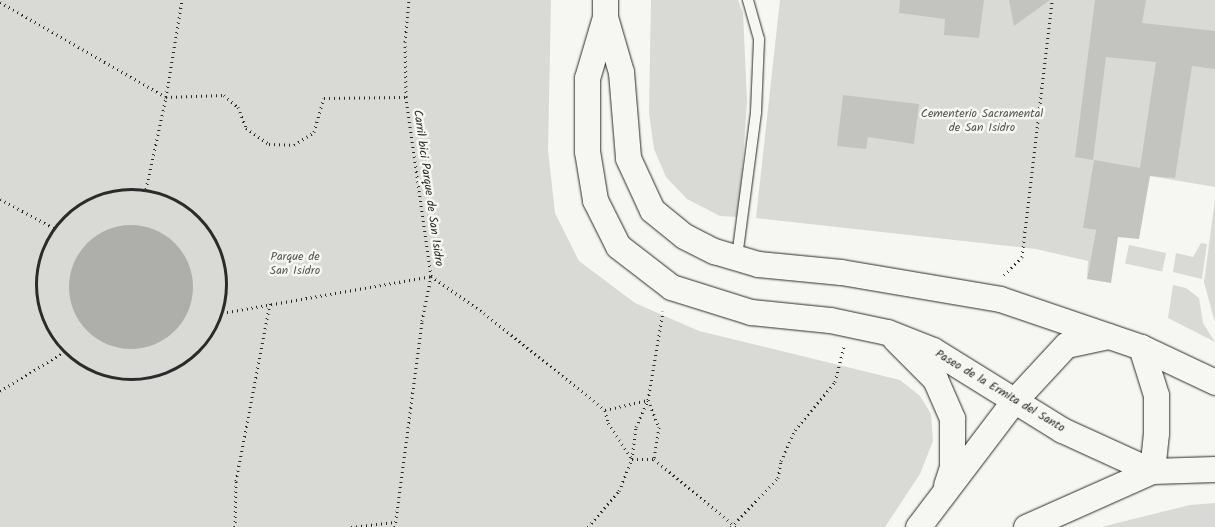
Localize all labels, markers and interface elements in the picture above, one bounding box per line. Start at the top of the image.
park label: Cementerio Sacramental de San Isidro [921,107,1043,135]
street label: Carril bici Parque de San Isidro [410,109,446,267]
park label: Parque de San Isidro [270,250,320,278]
street label: Paseo de la Ermita del Santo [933,347,1067,435]

